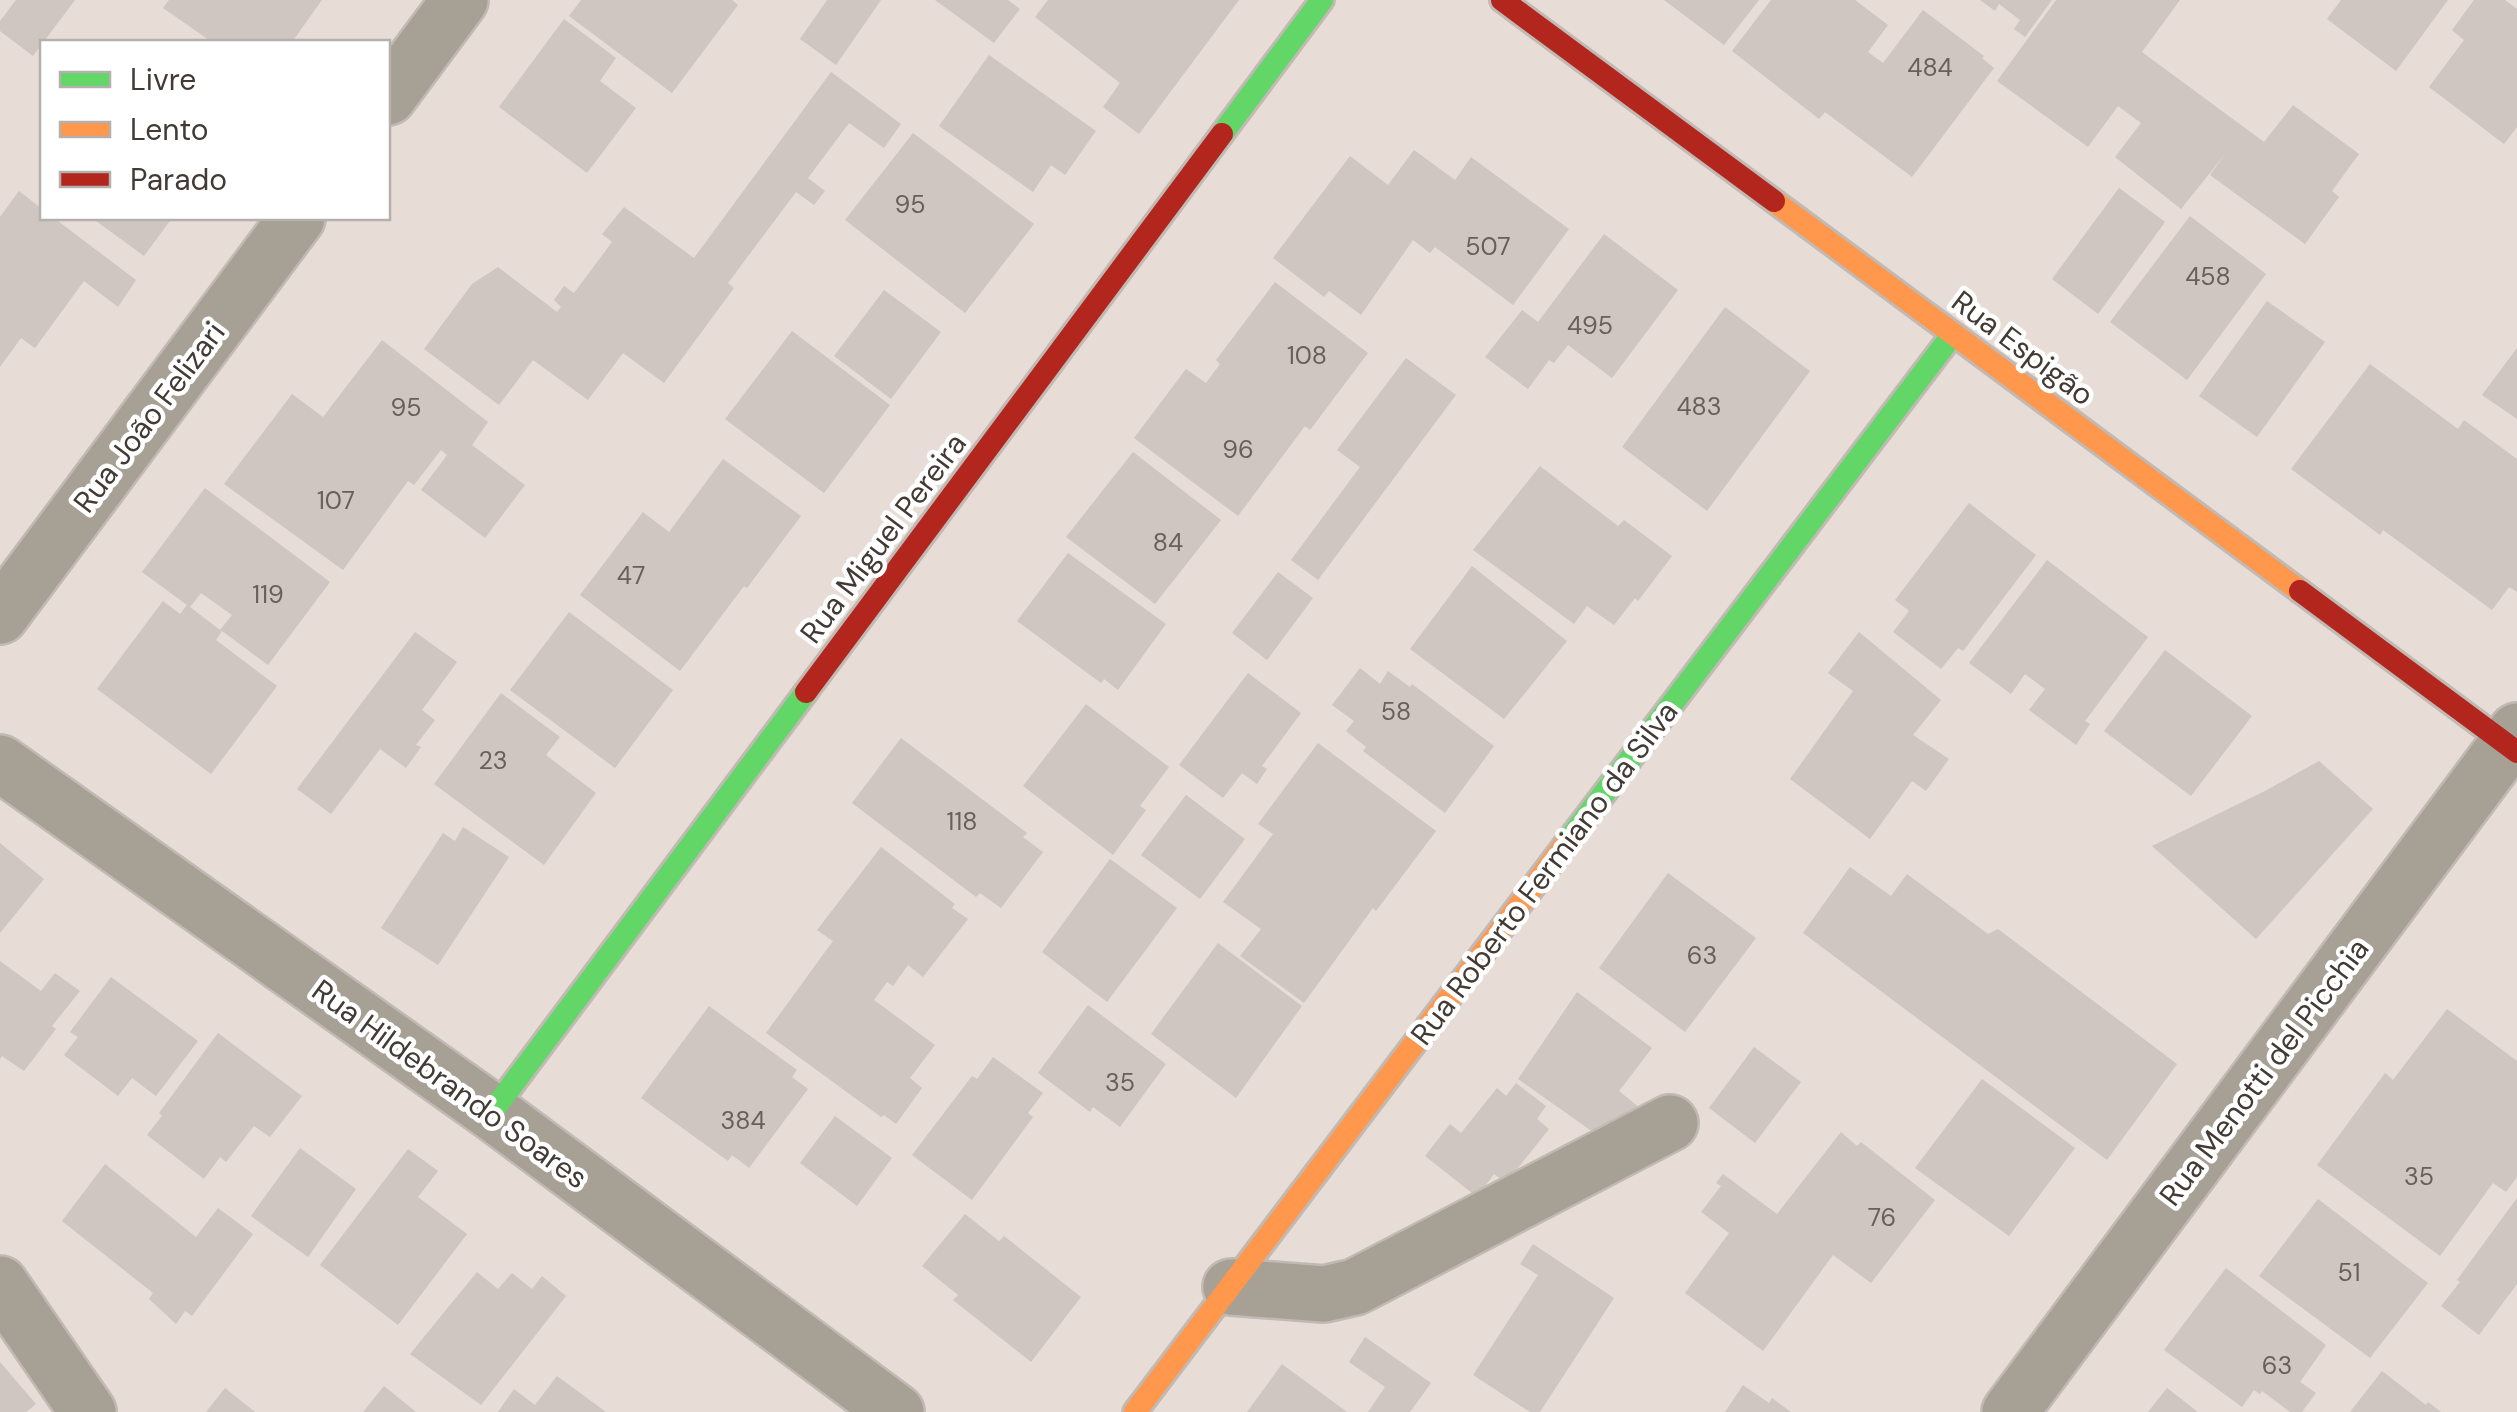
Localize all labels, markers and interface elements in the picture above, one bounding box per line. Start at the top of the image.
legend [40,40,390,220]
house number: 484 [1907,51,1953,84]
text: Livre [130,60,196,99]
text: Lento [130,110,209,149]
text: Parado [130,160,227,199]
house number: 95 [895,188,925,221]
house number: 507 [1465,230,1511,263]
house number: 458 [2185,260,2231,293]
street label: Rua Espigão [1944,282,2102,414]
house number: 495 [1567,309,1613,342]
street label: Rua João Felizari [65,314,233,520]
house number: 108 [1287,339,1327,372]
house number: 483 [1676,390,1722,423]
house number: 95 [391,391,421,424]
street label: Rua Miguel Pereira [791,425,975,651]
house number: 96 [1222,433,1254,466]
house number: 107 [317,484,355,517]
house number: 84 [1153,526,1183,559]
house number: 47 [617,559,645,592]
house number: 119 [252,578,284,611]
street label: Rua Roberto Fermiano da Silva [1402,693,1686,1053]
house number: 58 [1381,695,1411,728]
house number: 23 [478,744,508,777]
house number: 118 [947,805,977,838]
street label: Rua Menotti del Picchia [2151,931,2377,1213]
house number: 63 [1687,939,1717,972]
street label: Rua Hildebrando Soares [304,971,596,1197]
house number: 35 [1105,1066,1135,1099]
house number: 384 [720,1104,766,1137]
house number: 35 [2404,1160,2434,1193]
house number: 76 [1868,1201,1896,1234]
house number: 51 [2337,1256,2361,1289]
house number: 63 [2262,1349,2292,1382]

